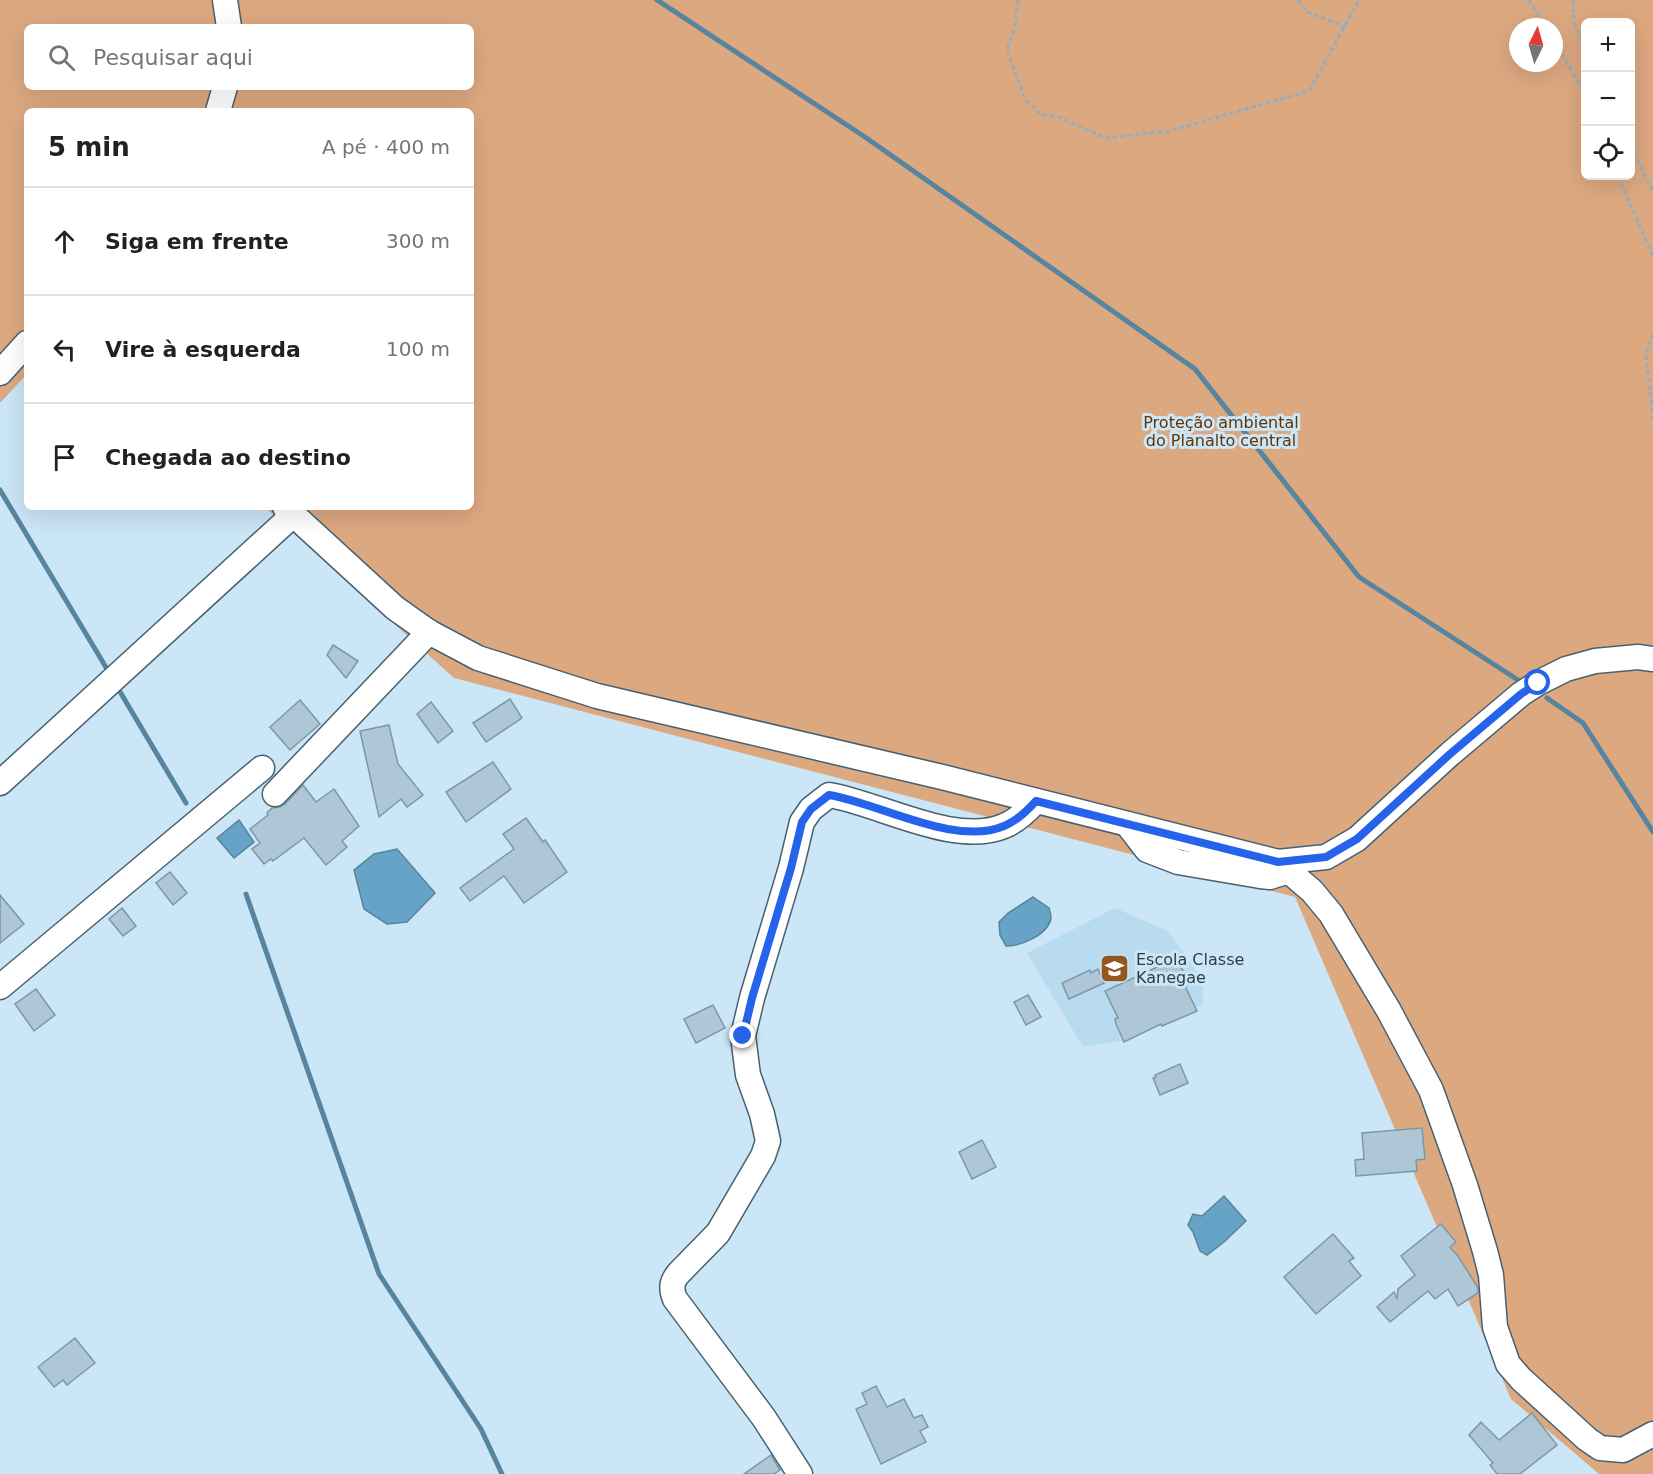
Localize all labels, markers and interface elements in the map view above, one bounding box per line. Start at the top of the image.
north arrow [1509,18,1563,72]
map controls [1581,18,1635,180]
button: + [1581,18,1635,72]
search box [24,24,474,90]
icon: search [45,41,78,74]
text: Pesquisar aqui [93,45,253,70]
button: − [1581,72,1635,126]
button: locate [1581,126,1635,180]
text: 5 min [48,132,130,162]
text: A pé · 400 m [322,135,450,159]
icon: ahead [48,225,81,258]
text: Siga em frente [105,229,289,254]
text: 300 m [386,229,450,253]
icon: left [48,333,81,366]
text: Vire à esquerda [105,337,301,362]
text: 100 m [386,337,450,361]
park label: Proteção ambiental do Planalto central [1143,413,1299,450]
icon: arrive [48,441,81,474]
text: Chegada ao destino [105,445,351,470]
route start [1524,669,1550,695]
place label: Escola Classe Kanegae [1136,950,1244,987]
school or university icon: Escola Classe Kanegae [1099,952,1131,984]
route end [729,1022,755,1048]

